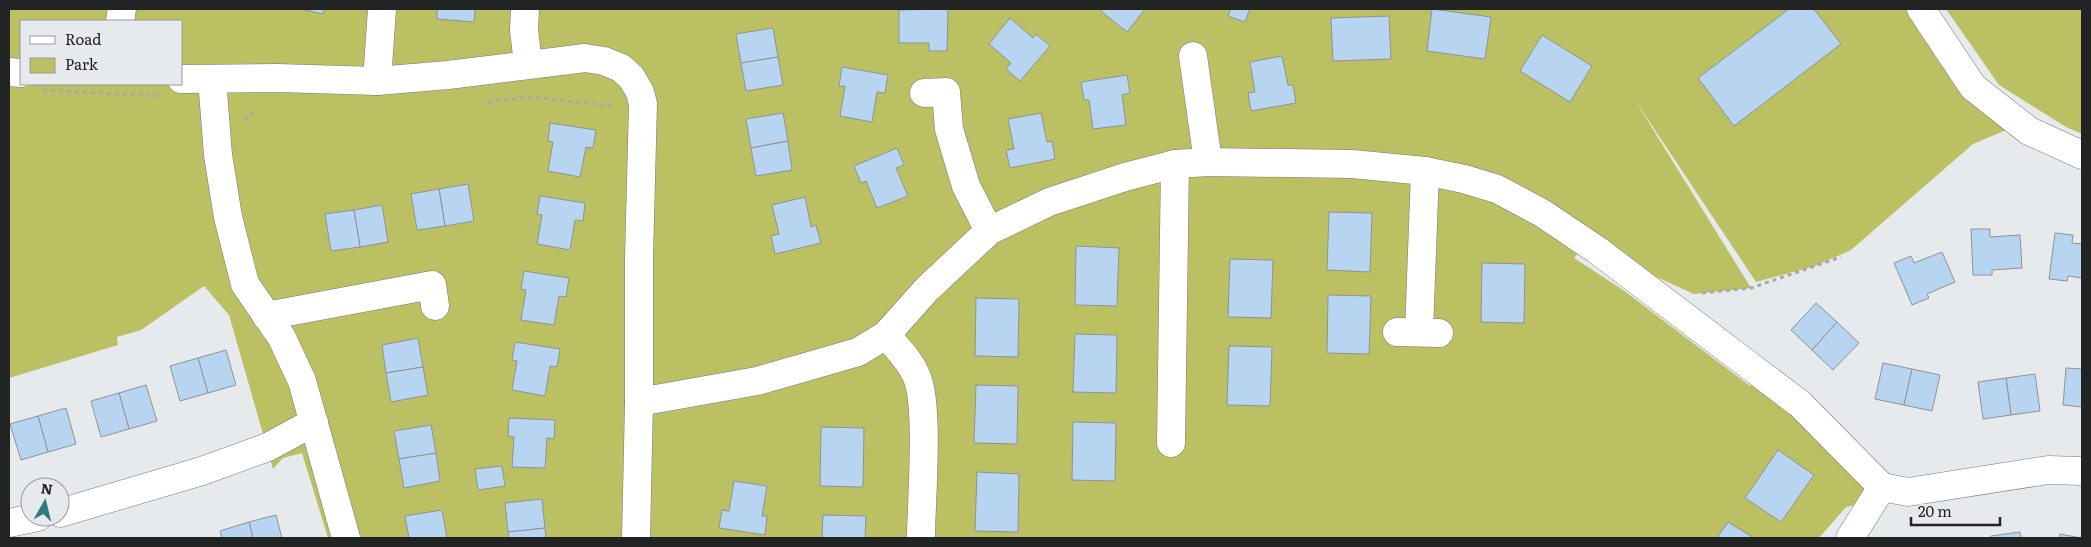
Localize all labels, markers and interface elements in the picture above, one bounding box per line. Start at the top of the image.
legend [20,20,182,85]
text: Road [65,27,101,50]
text: Park [65,52,99,75]
north arrow [20,477,70,527]
text: N [40,477,54,499]
scale bar [1911,494,2000,526]
text: 20 m [1918,499,1952,522]

